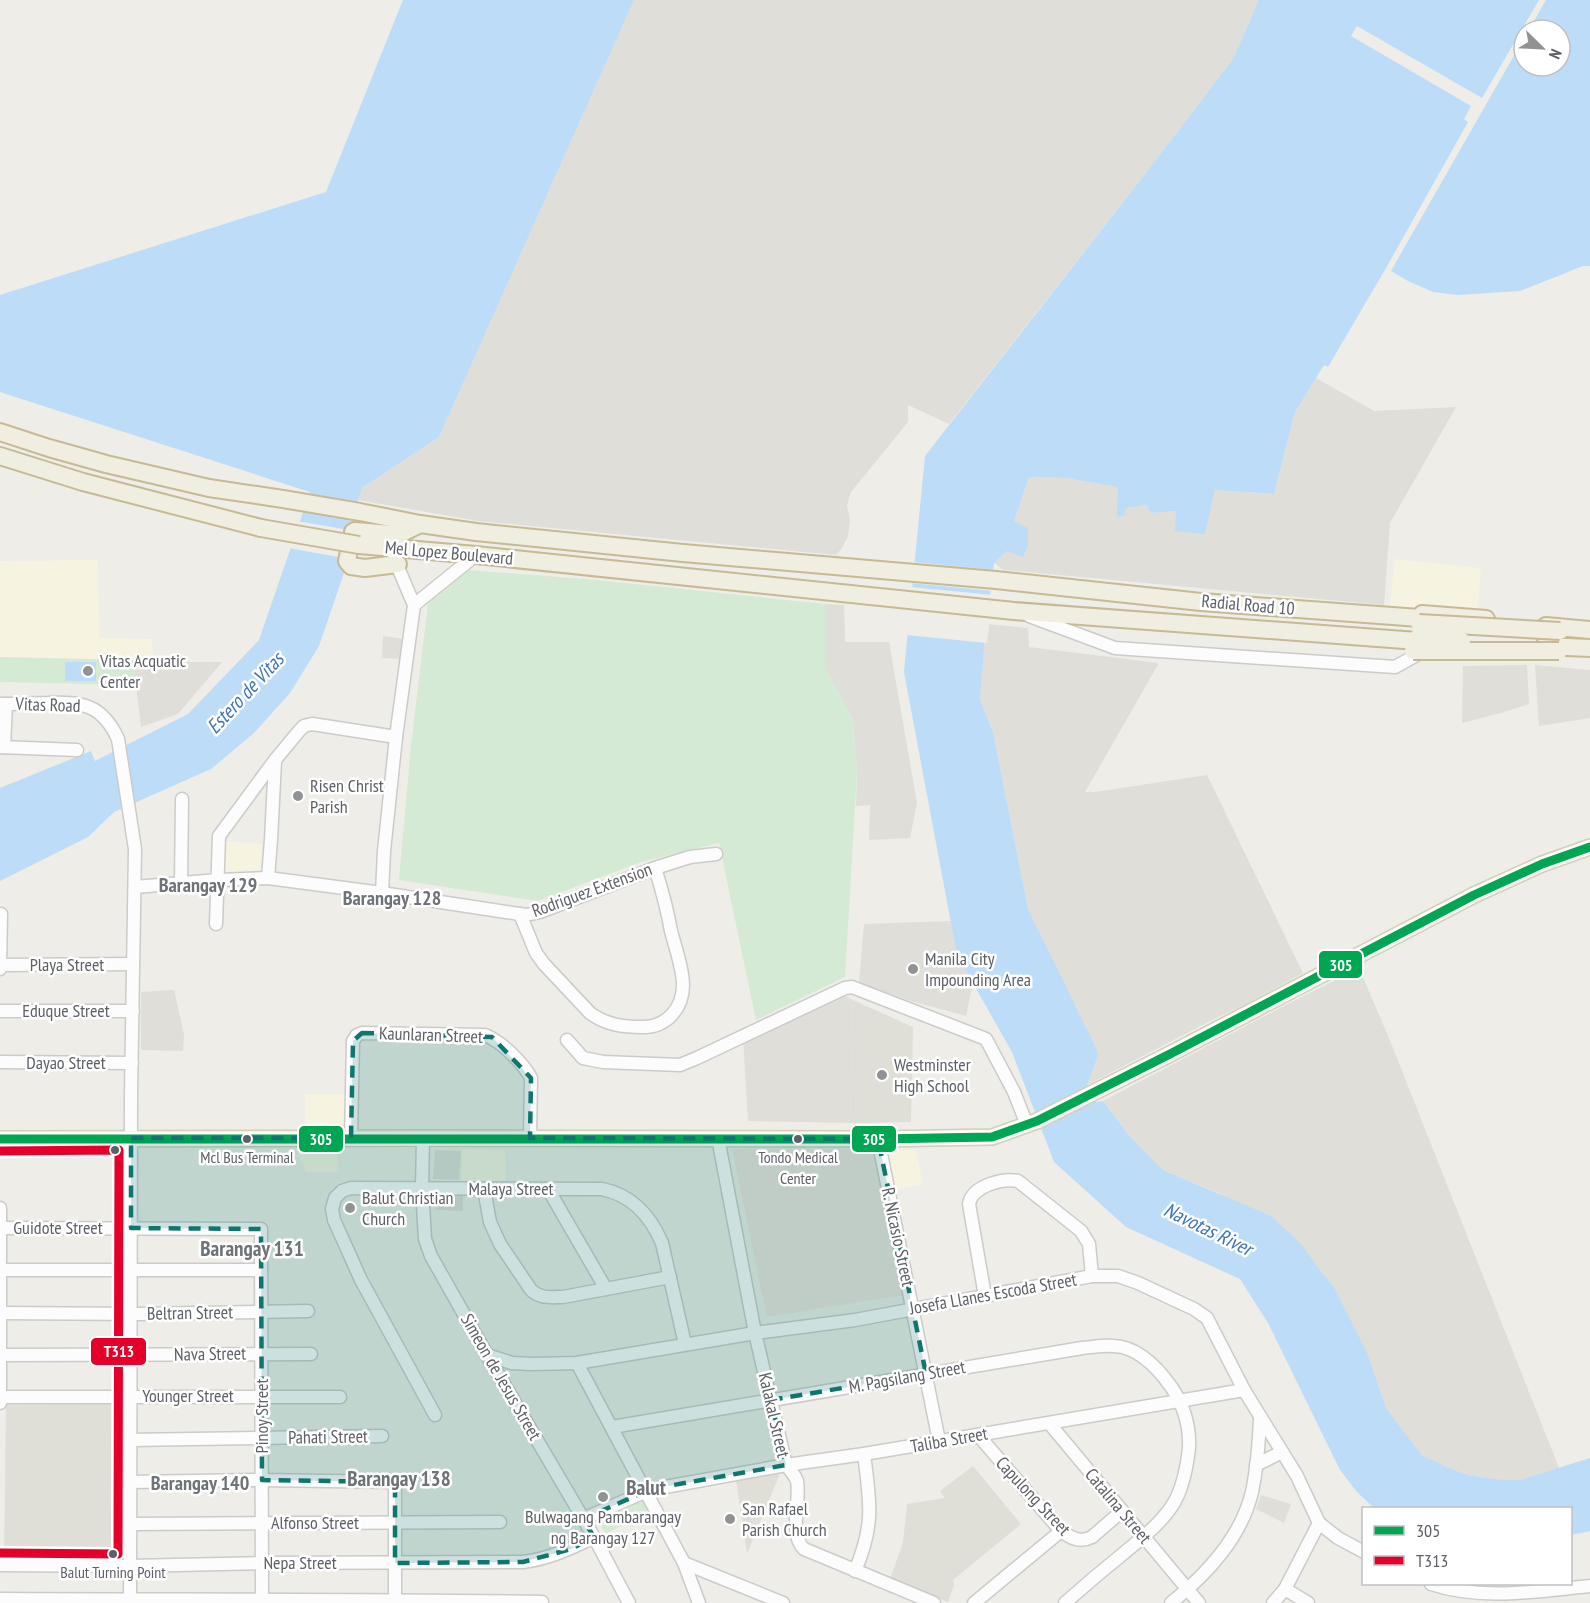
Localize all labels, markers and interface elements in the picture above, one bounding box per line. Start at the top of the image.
north arrow [1512,18,1572,78]
text: N [1545,46,1567,62]
street label: Mel Lopez Boulevard [384,535,514,570]
street label: Radial Road 10 [1200,589,1296,620]
water label: Estero de Vitas [201,645,291,739]
place label: Vitas Acquatic Center [99,649,187,693]
marker: Vitas Acquatic Center [81,664,95,678]
street label: Vitas Road [14,692,81,717]
place label: Risen Christ Parish [310,774,384,818]
marker: Risen Christ Parish [291,789,305,803]
street label: Rodriguez Extension [529,857,655,922]
district label: Barangay 129 [159,872,257,898]
district label: Barangay 128 [343,885,441,911]
place label: Manila City Impounding Area [925,947,1031,991]
line badge: 305 [1318,950,1363,979]
street label: Playa Street [30,953,104,976]
text: 305 [1330,955,1352,975]
marker: Manila City Impounding Area [906,962,920,976]
street label: Eduque Street [22,999,110,1022]
street label: Kaunlaran Street [379,1021,483,1048]
street label: Dayao Street [26,1051,106,1074]
place label: Westminster High School [894,1053,971,1097]
marker: Westminster High School [875,1068,889,1082]
line badge: 305 [298,1125,344,1153]
line badge: 305 [851,1125,897,1153]
text: 305 [310,1129,332,1149]
text: 305 [863,1129,885,1149]
marker: Mcl Bus Terminal [241,1133,253,1145]
marker: Tondo Medical Center [792,1133,804,1145]
unlabelled marker [109,1144,121,1156]
place label: Mcl Bus Terminal [200,1147,294,1167]
place label: Tondo Medical Center [758,1147,838,1188]
street label: Malaya Street [468,1177,554,1200]
street label: R. Nicasio Street [877,1185,920,1288]
place label: Balut Christian Church [362,1186,454,1230]
water label: Navotas River [1160,1196,1259,1263]
marker: Balut Christian Church [343,1201,357,1215]
street label: Guidote Street [13,1216,103,1239]
district label: Barangay 131 [200,1235,304,1262]
street label: Josefa Llanes Escoda Street [907,1267,1078,1320]
street label: Beltran Street [147,1300,233,1325]
street label: Simeon de Jesus Street [456,1310,547,1444]
line badge: T313 [90,1337,147,1366]
text: T313 [104,1341,134,1361]
street label: Nava Street [174,1341,246,1366]
street label: M. Pagsilang Street [847,1355,967,1398]
street label: Kalakal Street [754,1370,795,1460]
street label: Pinoy Street [250,1379,273,1453]
street label: Younger Street [142,1384,234,1407]
street label: Taliba Street [909,1421,989,1458]
street label: Pahati Street [288,1424,368,1449]
street label: Capulong Street [991,1451,1076,1540]
street label: Catalina Street [1080,1463,1157,1548]
district label: Barangay 138 [347,1465,451,1492]
district label: Barangay 140 [151,1470,249,1496]
district label: Balut [626,1474,666,1501]
marker: Bulwagang Pambarangay ng Barangay 127 [596,1490,610,1504]
place label: San Rafael Parish Church [742,1497,827,1541]
place label: Bulwagang Pambarangay ng Barangay 127 [525,1505,681,1549]
legend [1362,1507,1572,1585]
street label: Alfonso Street [271,1511,359,1534]
marker: San Rafael Parish Church [723,1512,737,1526]
text: 305 [1416,1519,1440,1542]
marker: Balut Turning Point [107,1548,119,1560]
text: T313 [1416,1549,1448,1572]
street label: Nepa Street [263,1551,337,1574]
place label: Balut Turning Point [60,1562,166,1582]

